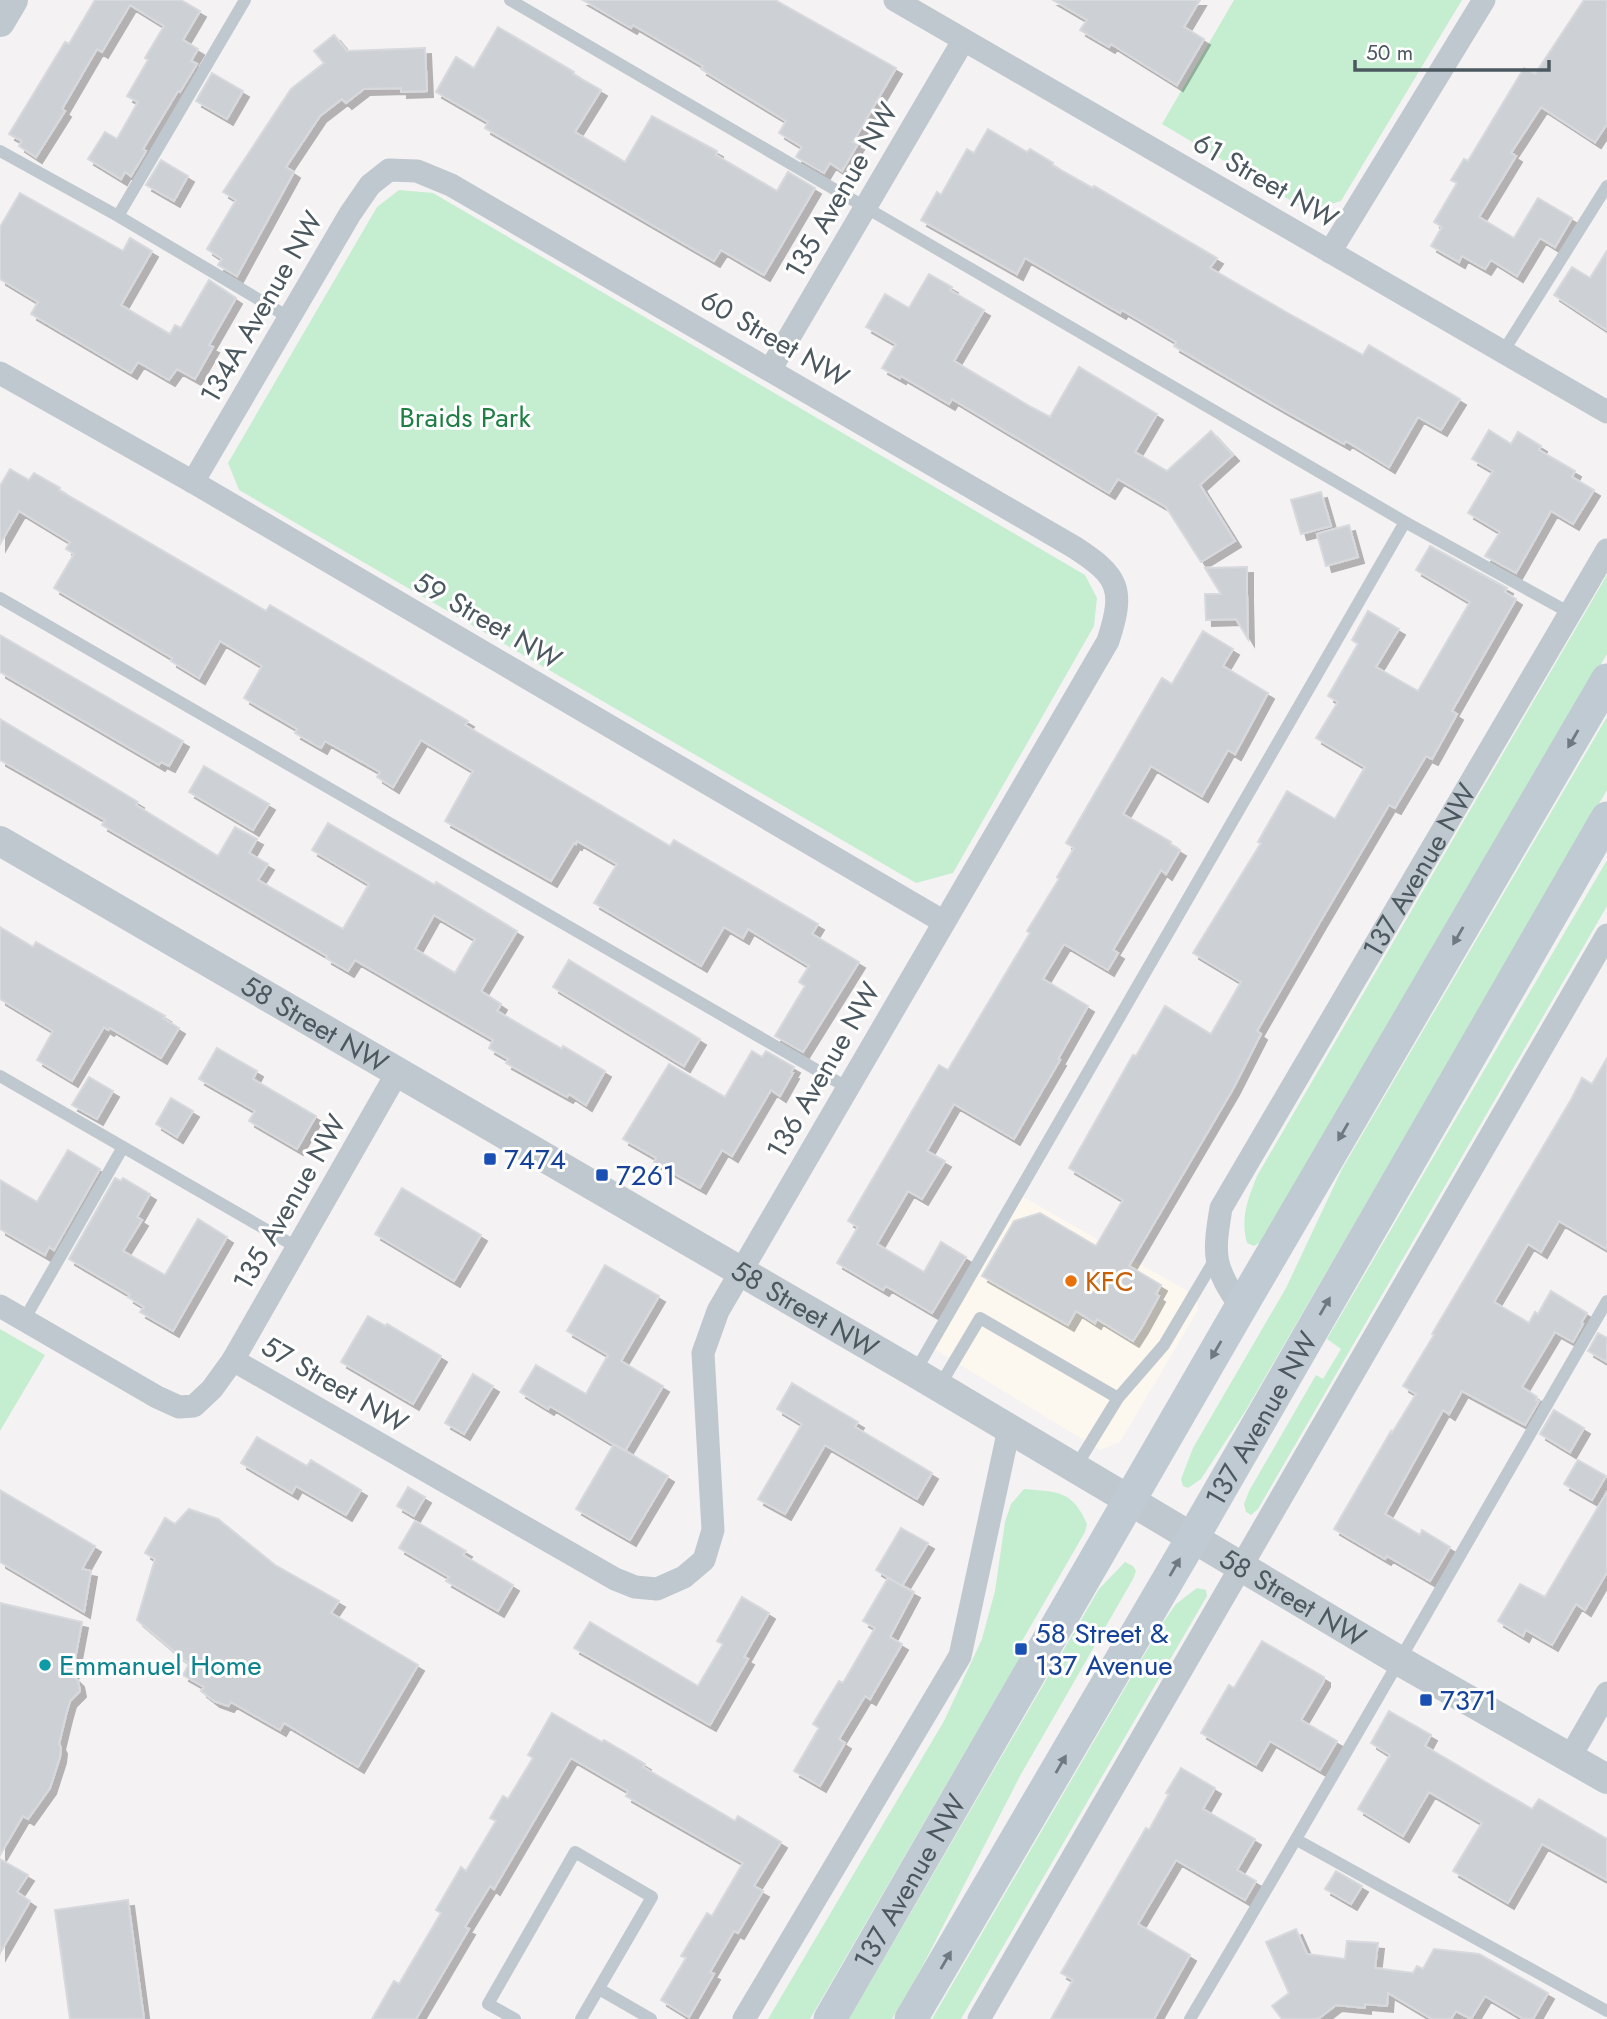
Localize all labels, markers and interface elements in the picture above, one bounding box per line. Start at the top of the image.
scale bar [1355,28,1549,72]
text: 50 m [1366,38,1413,68]
street label: 135 Avenue NW [774,94,909,286]
street label: 61 Street NW [1185,122,1346,239]
street label: 134A Avenue NW [190,203,333,411]
street label: 60 Street NW [693,279,857,398]
park label: Braids Park [399,397,531,438]
street label: 59 Street NW [406,561,570,680]
one-way arrow [1566,730,1579,749]
street label: 137 Avenue NW [1352,775,1487,965]
one-way arrow [1452,926,1464,945]
street label: 58 Street NW [233,965,396,1083]
street label: 136 Avenue NW [756,974,891,1166]
street label: 135 Avenue NW [222,1106,357,1298]
one-way arrow [1337,1123,1349,1142]
place label: 7474 [504,1139,566,1180]
marker: 7474 [482,1151,498,1167]
place label: 7261 [616,1155,675,1196]
marker: 7261 [594,1167,610,1183]
street label: 58 Street NW [723,1250,886,1368]
place label: KFC [1085,1261,1134,1302]
marker: KFC [1063,1273,1079,1289]
one-way arrow [1319,1296,1331,1316]
street label: 137 Avenue NW [1195,1324,1328,1514]
street label: 57 Street NW [254,1326,416,1443]
one-way arrow [1210,1340,1222,1359]
street label: 58 Street NW [1212,1538,1374,1658]
one-way arrow [1169,1557,1181,1577]
place label: 58 Street & 137 Avenue [1035,1613,1173,1686]
marker: 58 Street & 137 Avenue [1013,1641,1029,1657]
place label: Emmanuel Home [59,1645,262,1686]
marker: Emmanuel Home [37,1657,53,1673]
place label: 7371 [1440,1680,1497,1721]
marker: 7371 [1418,1692,1434,1708]
one-way arrow [1054,1754,1067,1773]
street label: 137 Avenue NW [843,1786,977,1977]
one-way arrow [940,1950,952,1970]

